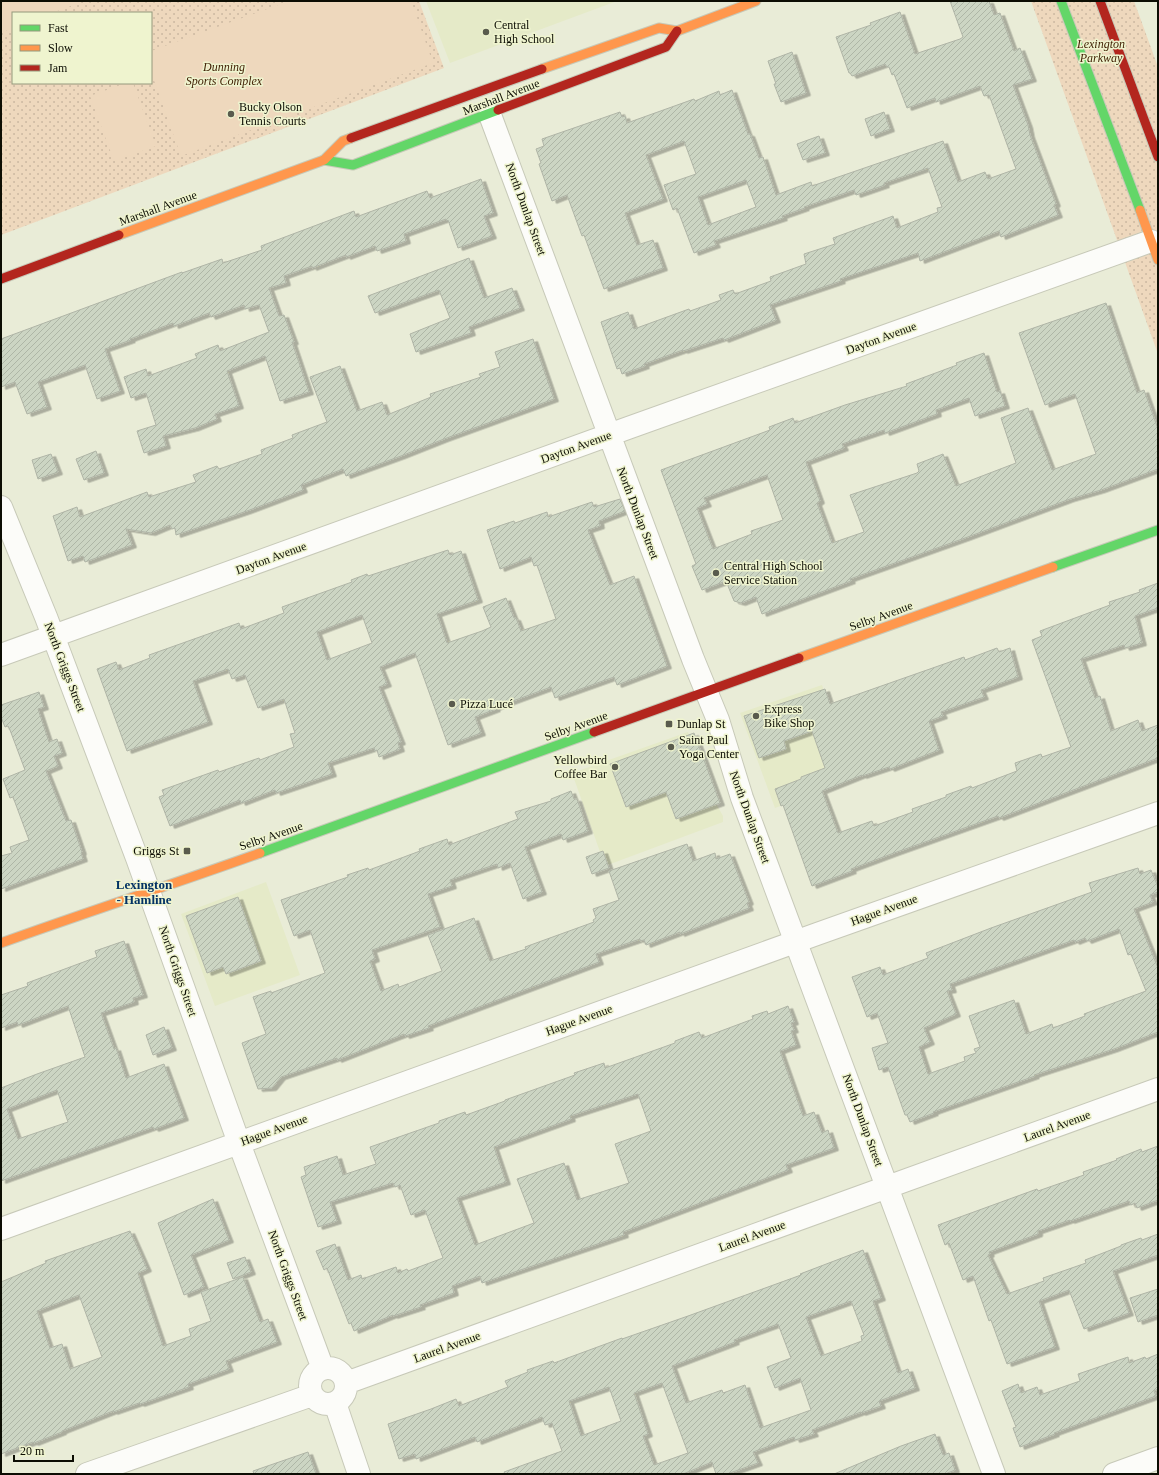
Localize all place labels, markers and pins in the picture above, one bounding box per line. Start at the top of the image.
place label: Central High School [494,18,555,46]
marker: Central High School [481,27,491,37]
place label: Bucky Olson Tennis Courts [239,100,306,128]
marker: Bucky Olson Tennis Courts [226,109,236,119]
place label: Central High School Service Station [724,559,823,587]
marker: Central High School Service Station [711,568,721,578]
place label: Pizza Lucé [460,697,513,711]
marker: Pizza Lucé [447,699,457,709]
place label: Express Bike Shop [764,702,814,730]
marker: Express Bike Shop [751,711,761,721]
place label: Dunlap St [677,717,726,731]
marker: Dunlap St [664,719,674,729]
place label: Saint Paul Yoga Center [679,733,739,761]
marker: Saint Paul Yoga Center [666,742,676,752]
place label: Yellowbird Coffee Bar [554,753,607,781]
marker: Yellowbird Coffee Bar [610,762,620,772]
place label: Griggs St [133,844,180,858]
marker: Griggs St [182,846,192,856]

